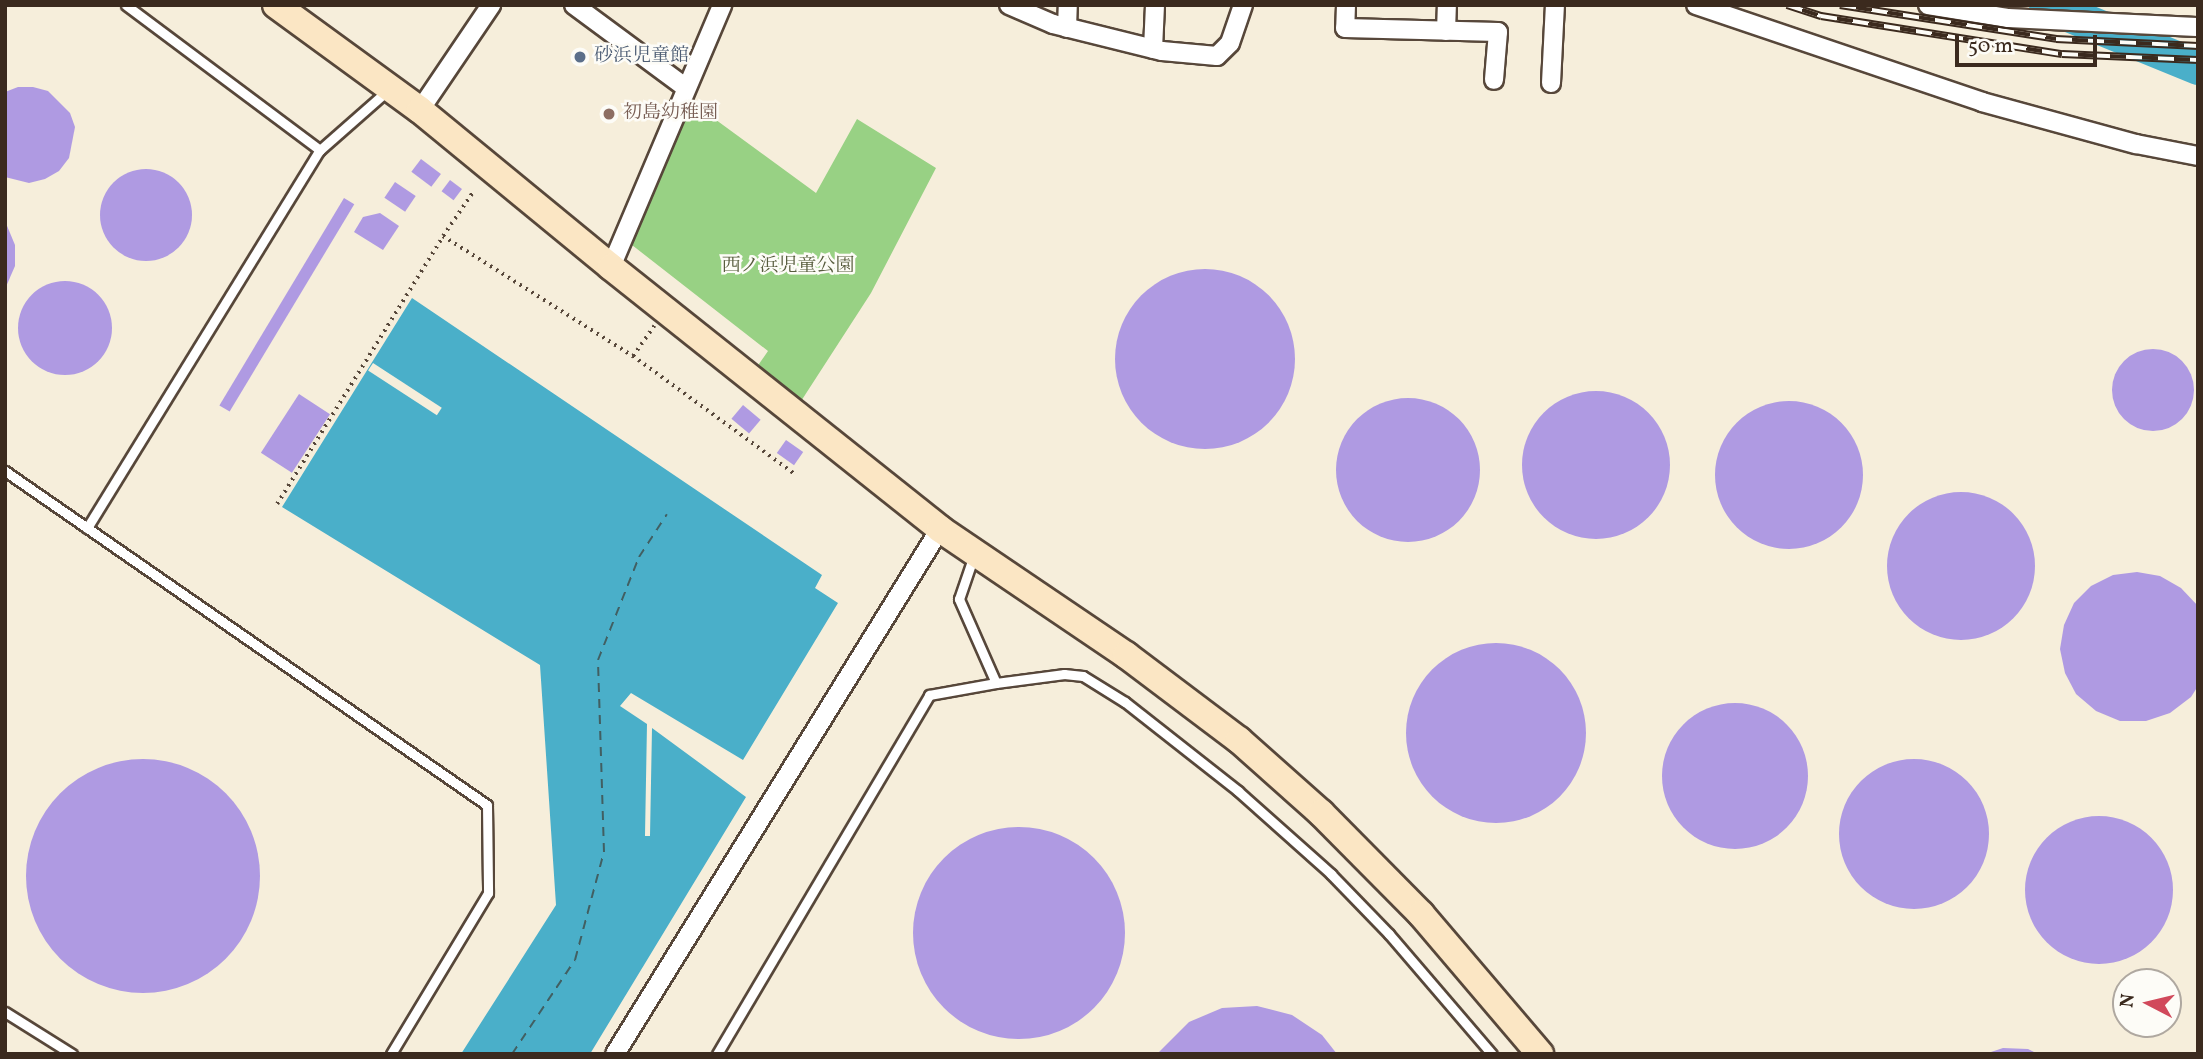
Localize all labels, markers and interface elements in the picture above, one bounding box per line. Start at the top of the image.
scale bar [1958,21,2100,65]
text: 50 m [1968,32,2013,61]
place label: 砂浜児童館 [594,46,689,68]
marker: 砂浜児童館 [572,49,588,65]
place label: 初島幼稚園 [623,103,718,125]
marker: 初島幼稚園 [601,106,617,122]
park label: 西ノ浜児童公園 [722,256,854,278]
north arrow [2112,968,2182,1038]
text: N [2114,992,2142,1009]

